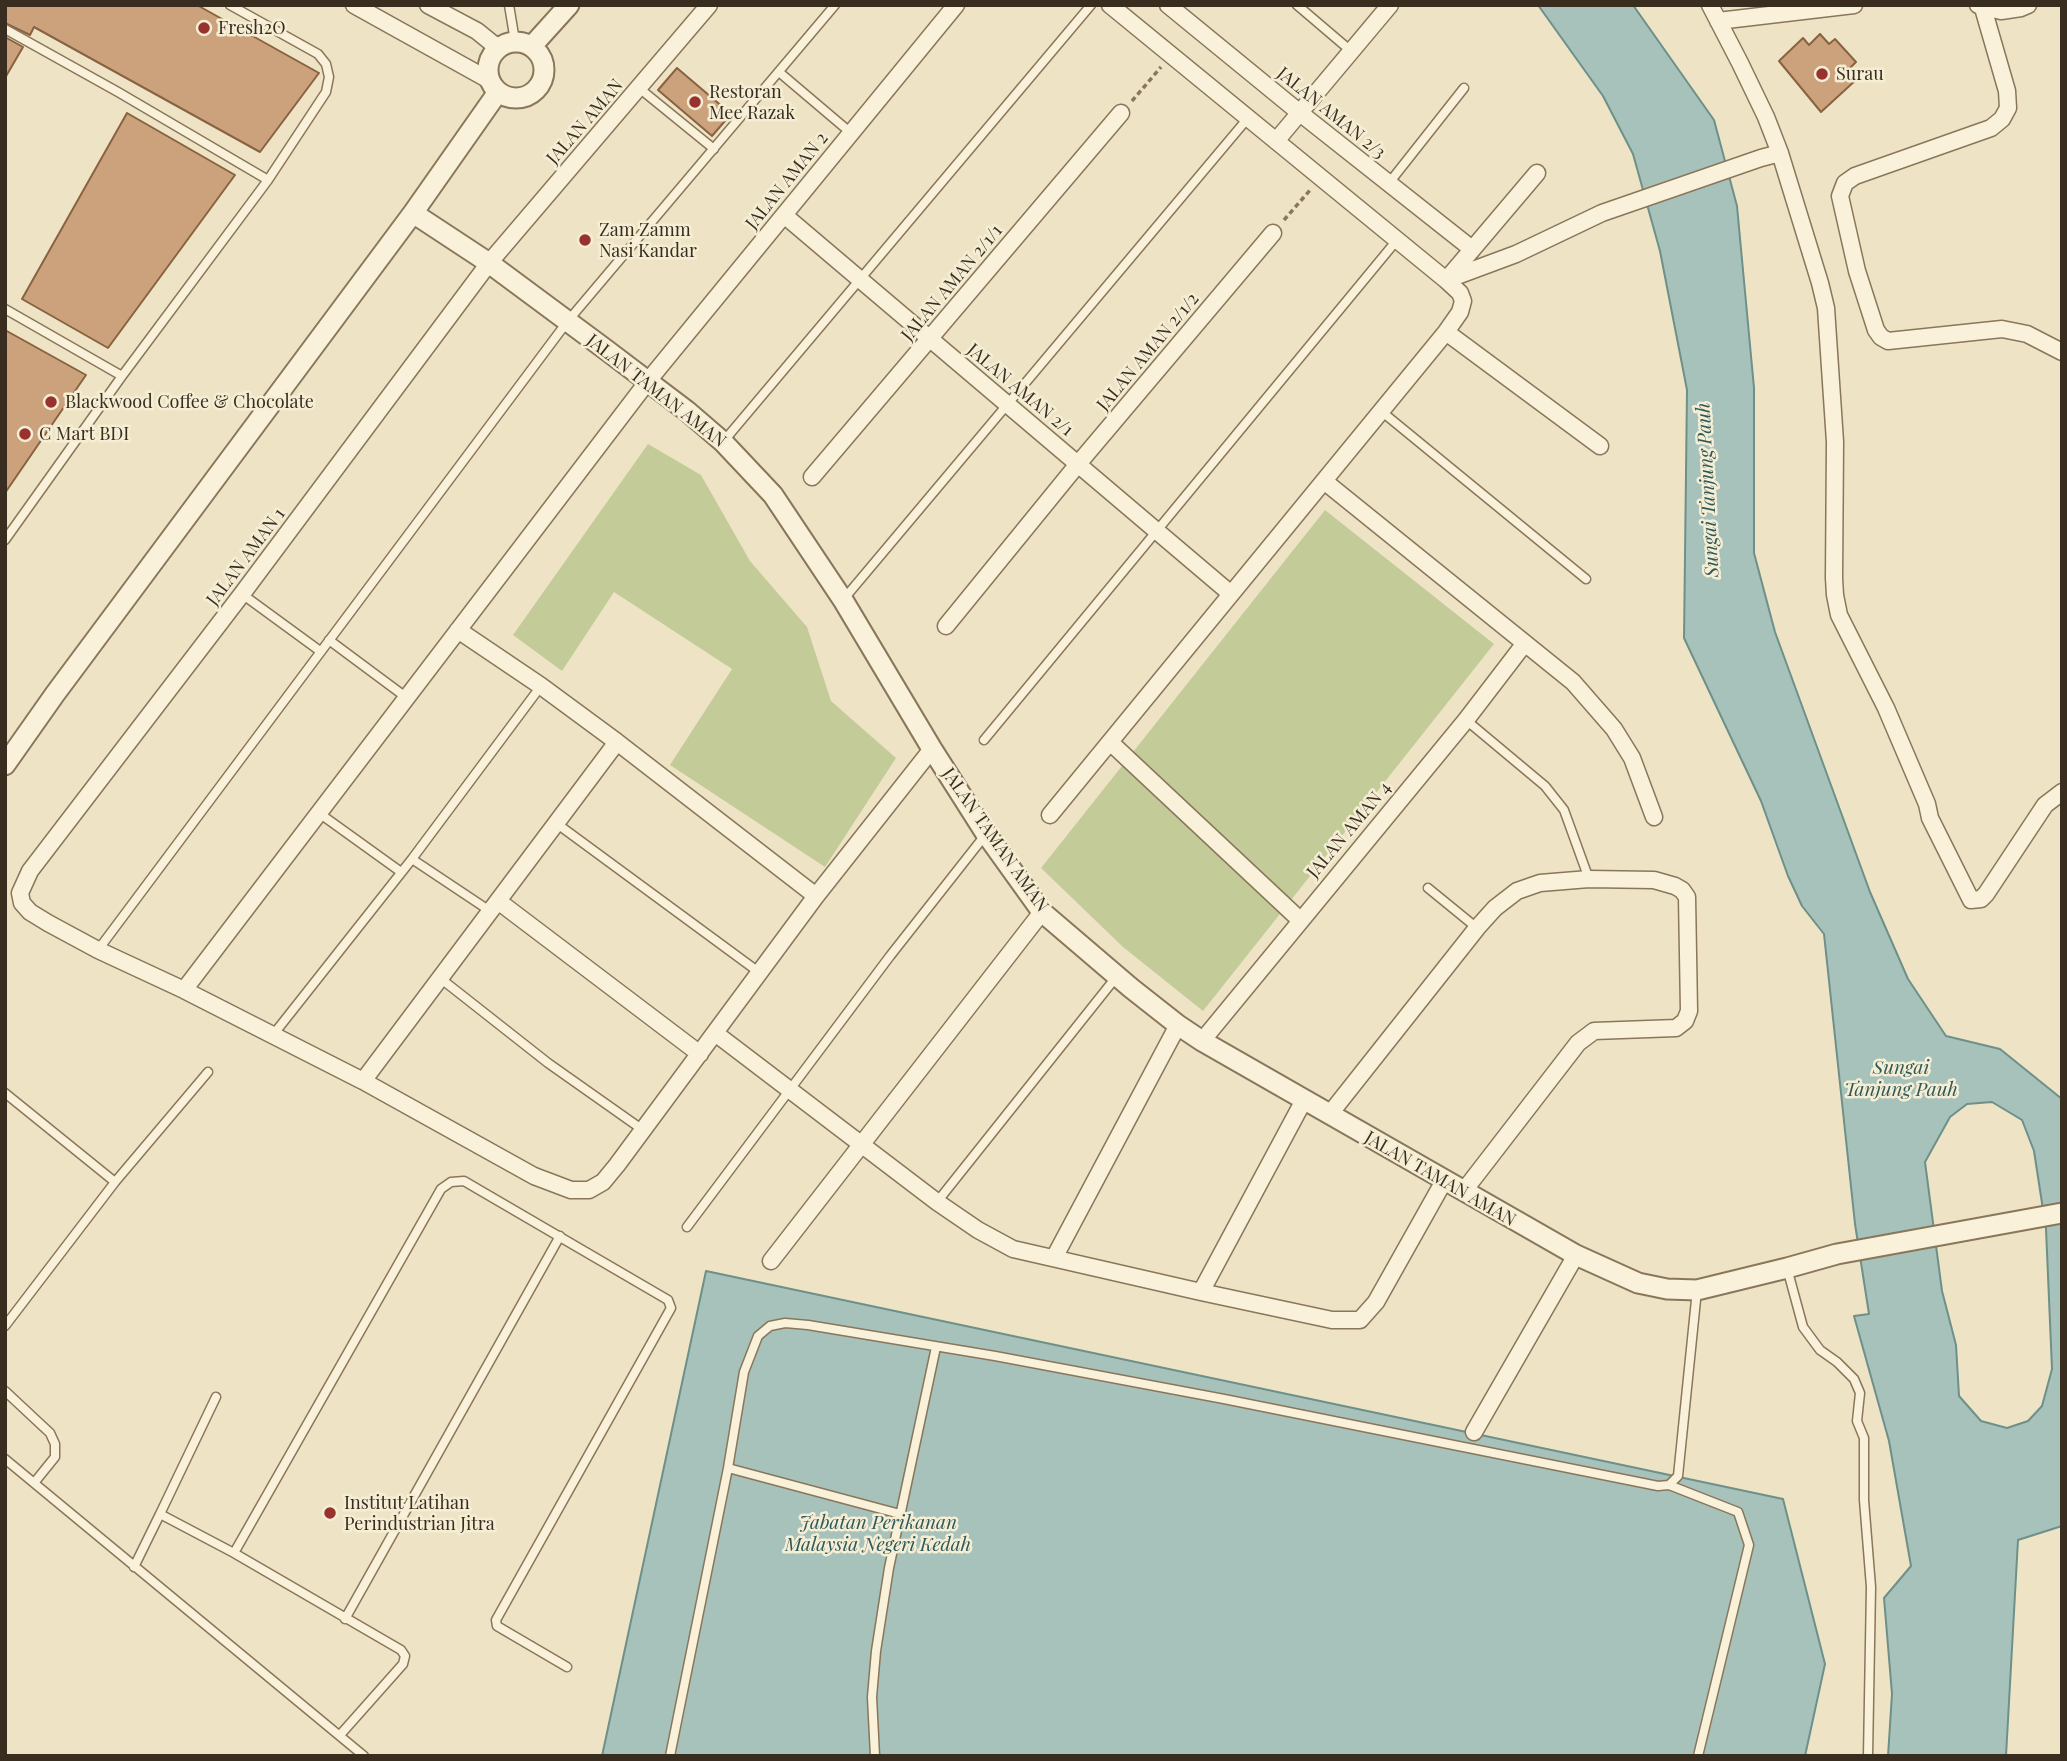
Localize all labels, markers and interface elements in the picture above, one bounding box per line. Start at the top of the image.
place label: Fresh2O [218,17,286,39]
marker: Fresh2O [196,20,212,36]
street label: JALAN AMAN 2/3 [1272,63,1390,163]
place label: Surau [1836,63,1884,85]
marker: Surau [1814,66,1830,82]
street label: JALAN AMAN [542,75,628,169]
place label: Restoran Mee Razak [709,81,795,124]
marker: Restoran Mee Razak [687,94,703,110]
street label: JALAN AMAN 2 [741,128,833,234]
place label: Zam Zamm Nasi Kandar [599,219,697,262]
street label: JALAN AMAN 2/1/1 [897,220,1007,346]
marker: Zam Zamm Nasi Kandar [577,232,593,248]
street label: JALAN AMAN 2/1/2 [1092,289,1204,415]
street label: JALAN TAMAN AMAN [582,330,730,452]
street label: JALAN AMAN 2/1 [962,339,1078,441]
place label: Blackwood Coffee & Chocolate [65,391,314,413]
marker: Blackwood Coffee & Chocolate [43,394,59,410]
water label: Sungai Tanjung Pauh [1692,402,1724,578]
place label: C Mart BDI [39,423,129,445]
marker: C Mart BDI [17,426,33,442]
street label: JALAN AMAN 1 [202,504,290,610]
street label: JALAN TAMAN AMAN [937,764,1053,916]
street label: JALAN AMAN 4 [1302,777,1396,883]
water label: Sungai Tanjung Pauh [1844,1057,1958,1101]
street label: JALAN TAMAN AMAN [1361,1127,1519,1231]
place label: Institut Latihan Perindustrian Jitra [344,1492,495,1534]
marker: Institut Latihan Perindustrian Jitra [322,1505,338,1521]
water label: Jabatan Perikanan Malaysia Negeri Kedah [785,1512,971,1556]

